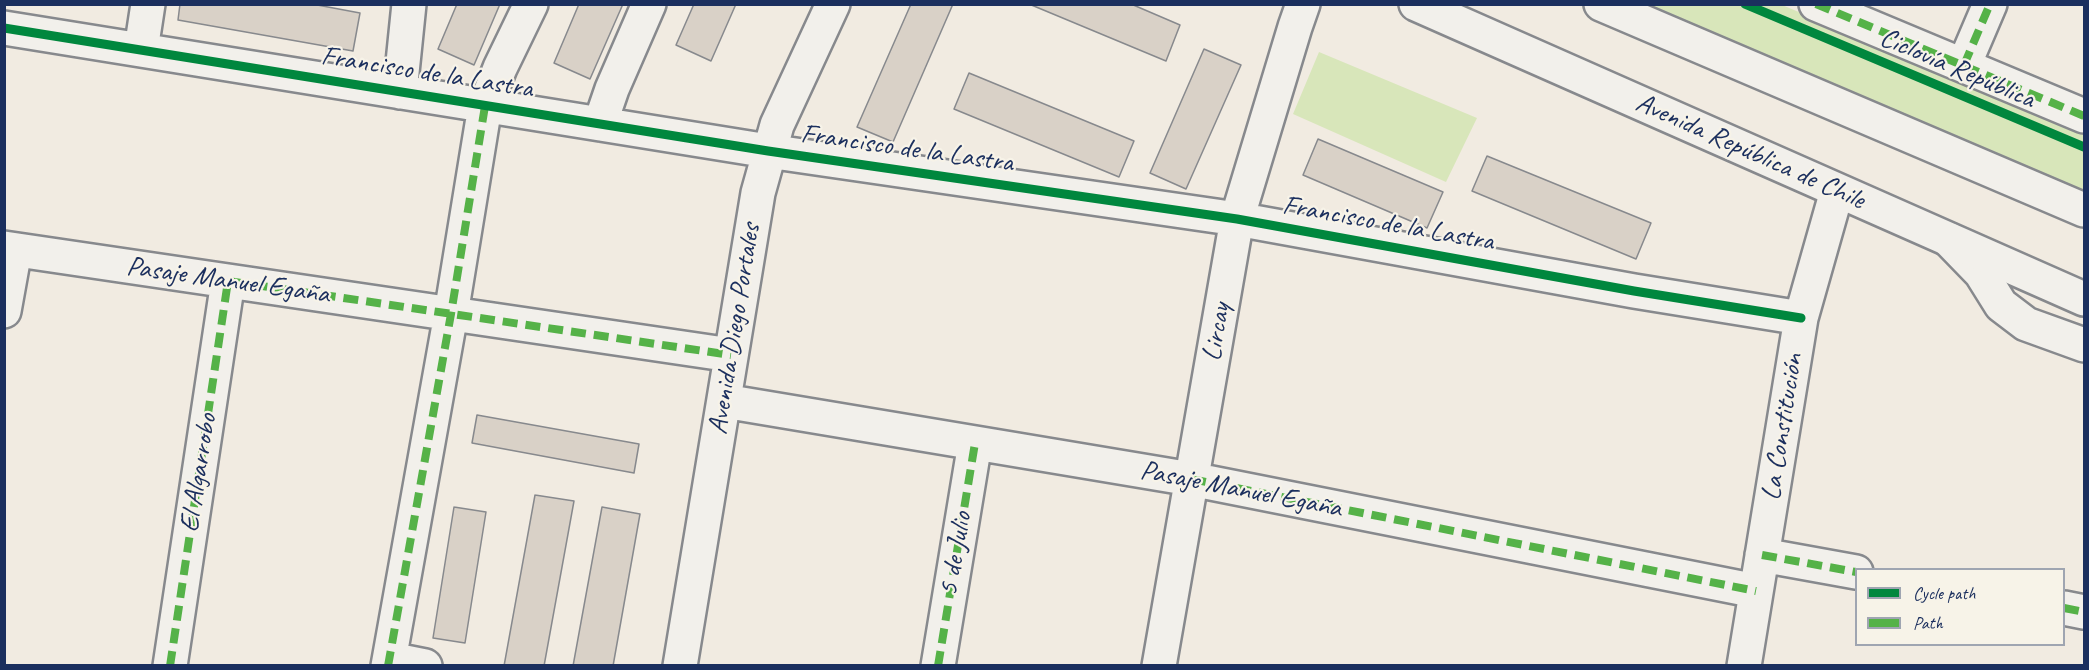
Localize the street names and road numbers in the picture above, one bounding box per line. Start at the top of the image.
street label: Ciclovía República [1874,21,2040,117]
street label: Francisco de la Lastra [319,40,535,106]
street label: Avenida República de Chile [1630,86,1870,218]
street label: Francisco de la Lastra [799,117,1015,181]
street label: Francisco de la Lastra [1280,189,1496,259]
street label: Avenida Diego Portales [702,221,768,437]
street label: Pasaje Manuel Egaña [125,250,331,312]
street label: Lircay [1195,300,1239,364]
street label: La Constitución [1755,351,1811,503]
street label: El Algarrobo [173,411,225,535]
street label: Pasaje Manuel Egaña [1138,454,1344,526]
street label: 5 de Julio [932,509,980,599]

